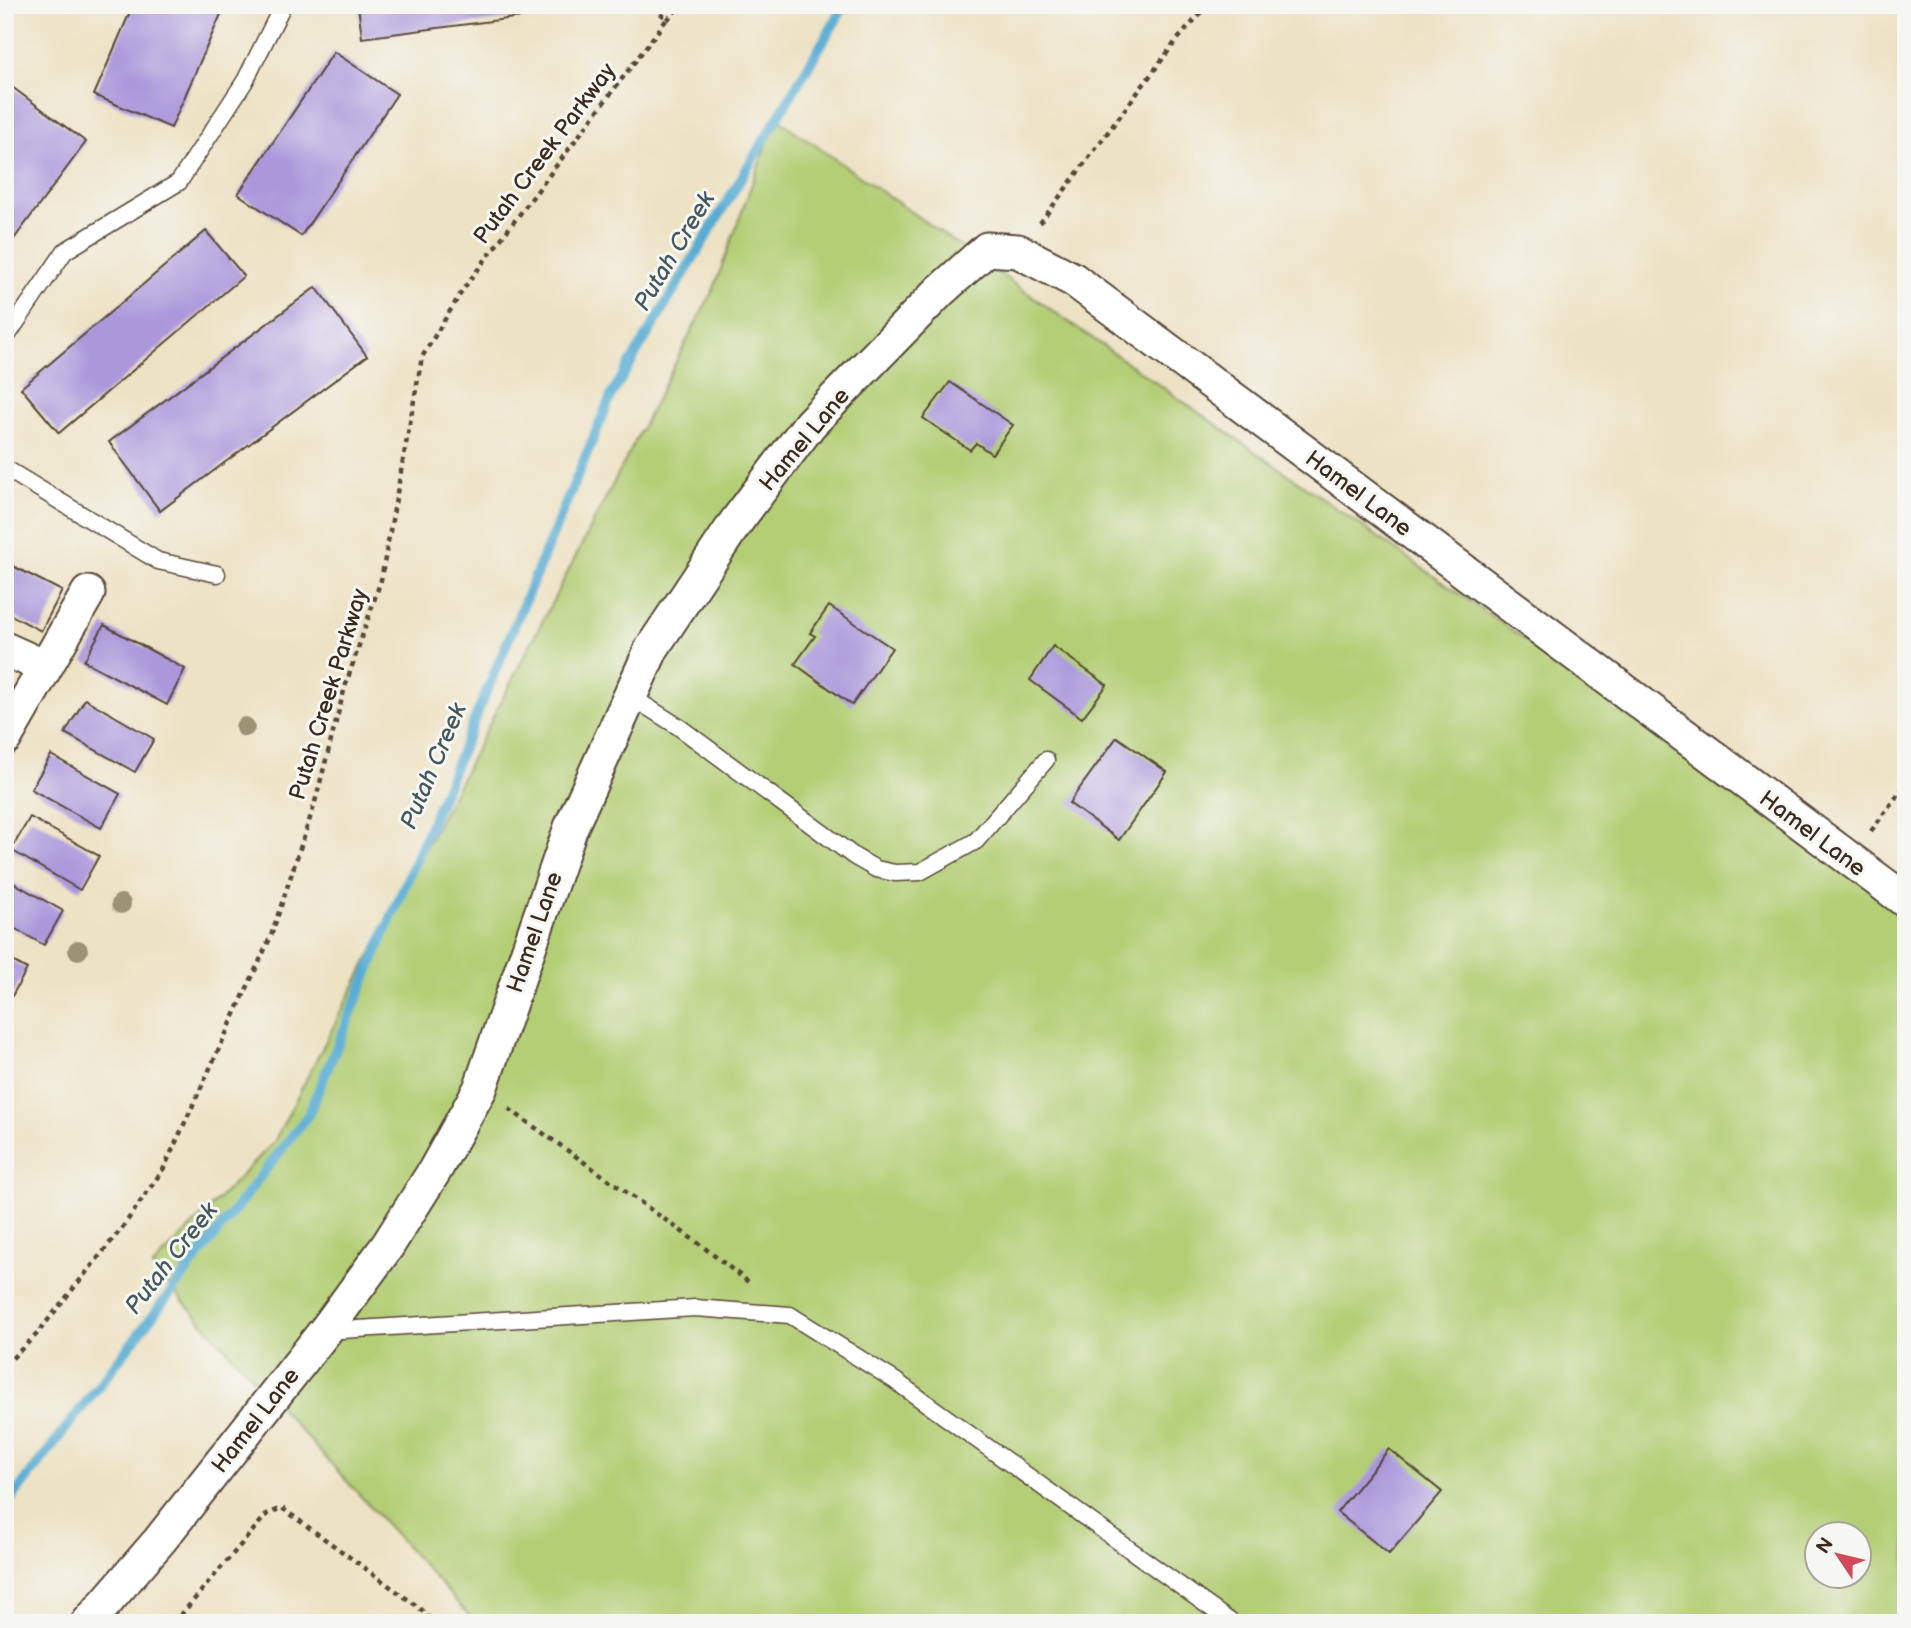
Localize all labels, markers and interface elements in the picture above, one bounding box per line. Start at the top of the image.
street label: Putah Creek Parkway [468,57,622,250]
water label: Putah Creek [628,185,722,316]
street label: Hamel Lane [754,382,856,497]
street label: Hamel Lane [1300,445,1417,543]
street label: Putah Creek Parkway [283,585,375,803]
water label: Putah Creek [394,698,473,833]
street label: Hamel Lane [1754,785,1871,883]
street label: Hamel Lane [501,868,569,996]
water label: Putah Creek [119,1196,225,1320]
street label: Hamel Lane [206,1362,306,1479]
north arrow [1802,1520,1872,1590]
text: N [1812,1534,1839,1559]

